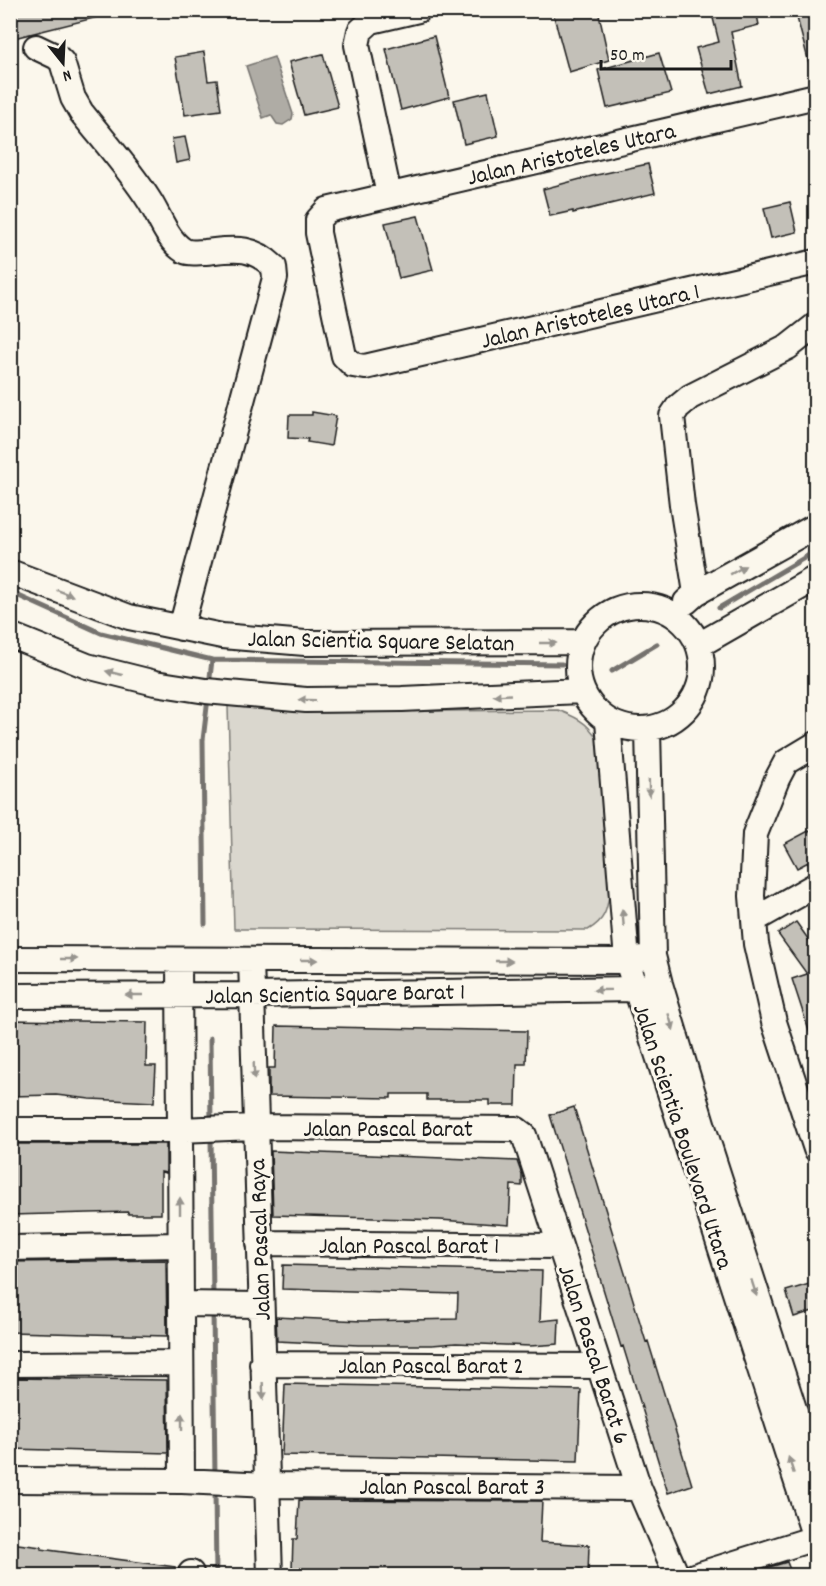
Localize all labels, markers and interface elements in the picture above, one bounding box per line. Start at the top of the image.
north arrow [33,33,93,93]
scale bar [601,33,732,71]
text: 50 m [610,44,645,69]
text: N [59,63,74,87]
street label: Jalan Aristoteles Utara [464,115,680,196]
street label: Jalan Aristoteles Utara 1 [478,276,703,360]
one-way arrow [730,565,747,575]
one-way arrow [56,589,74,598]
street label: Jalan Scientia Square Selatan [247,624,515,662]
one-way arrow [538,638,557,647]
one-way arrow [105,667,124,677]
one-way arrow [493,690,512,699]
one-way arrow [298,695,317,704]
one-way arrow [644,778,654,797]
one-way arrow [619,909,628,928]
one-way arrow [59,954,78,964]
one-way arrow [300,956,319,965]
one-way arrow [495,956,514,966]
street label: Jalan Scientia Square Barat 1 [205,977,465,1015]
one-way arrow [592,985,611,994]
one-way arrow [124,990,143,1000]
street label: Jalan Scientia Boulevard Utara [622,1000,740,1275]
one-way arrow [667,1013,676,1031]
one-way arrow [249,1061,258,1080]
street label: Jalan Pascal Barat [303,1114,473,1148]
street label: Jalan Pascal Raya [242,1158,282,1321]
one-way arrow [175,1197,185,1216]
street label: Jalan Pascal Barat 1 [319,1231,499,1265]
street label: Jalan Pascal Barat 6 [547,1261,637,1449]
one-way arrow [750,1279,760,1297]
street label: Jalan Pascal Barat 2 [338,1351,524,1385]
one-way arrow [258,1382,268,1401]
one-way arrow [177,1413,187,1432]
one-way arrow [786,1456,795,1474]
street label: Jalan Pascal Barat 3 [359,1472,545,1506]

